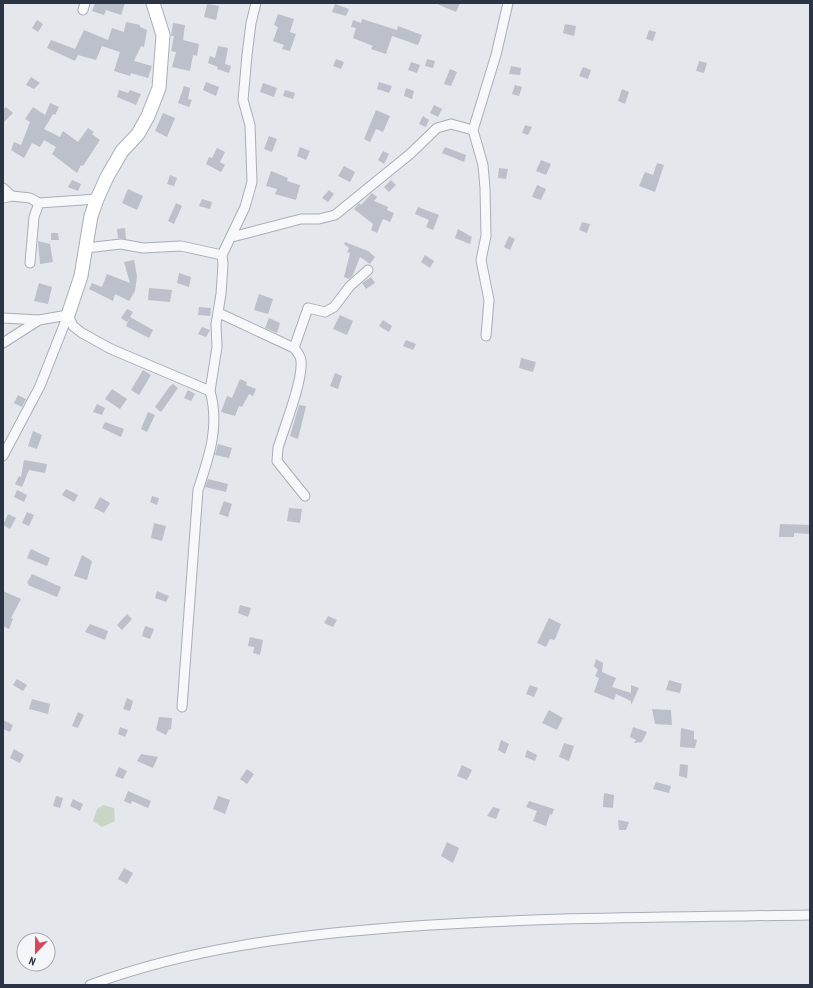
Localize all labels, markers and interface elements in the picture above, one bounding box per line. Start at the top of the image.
north arrow [16,932,56,972]
text: N [27,954,38,969]

